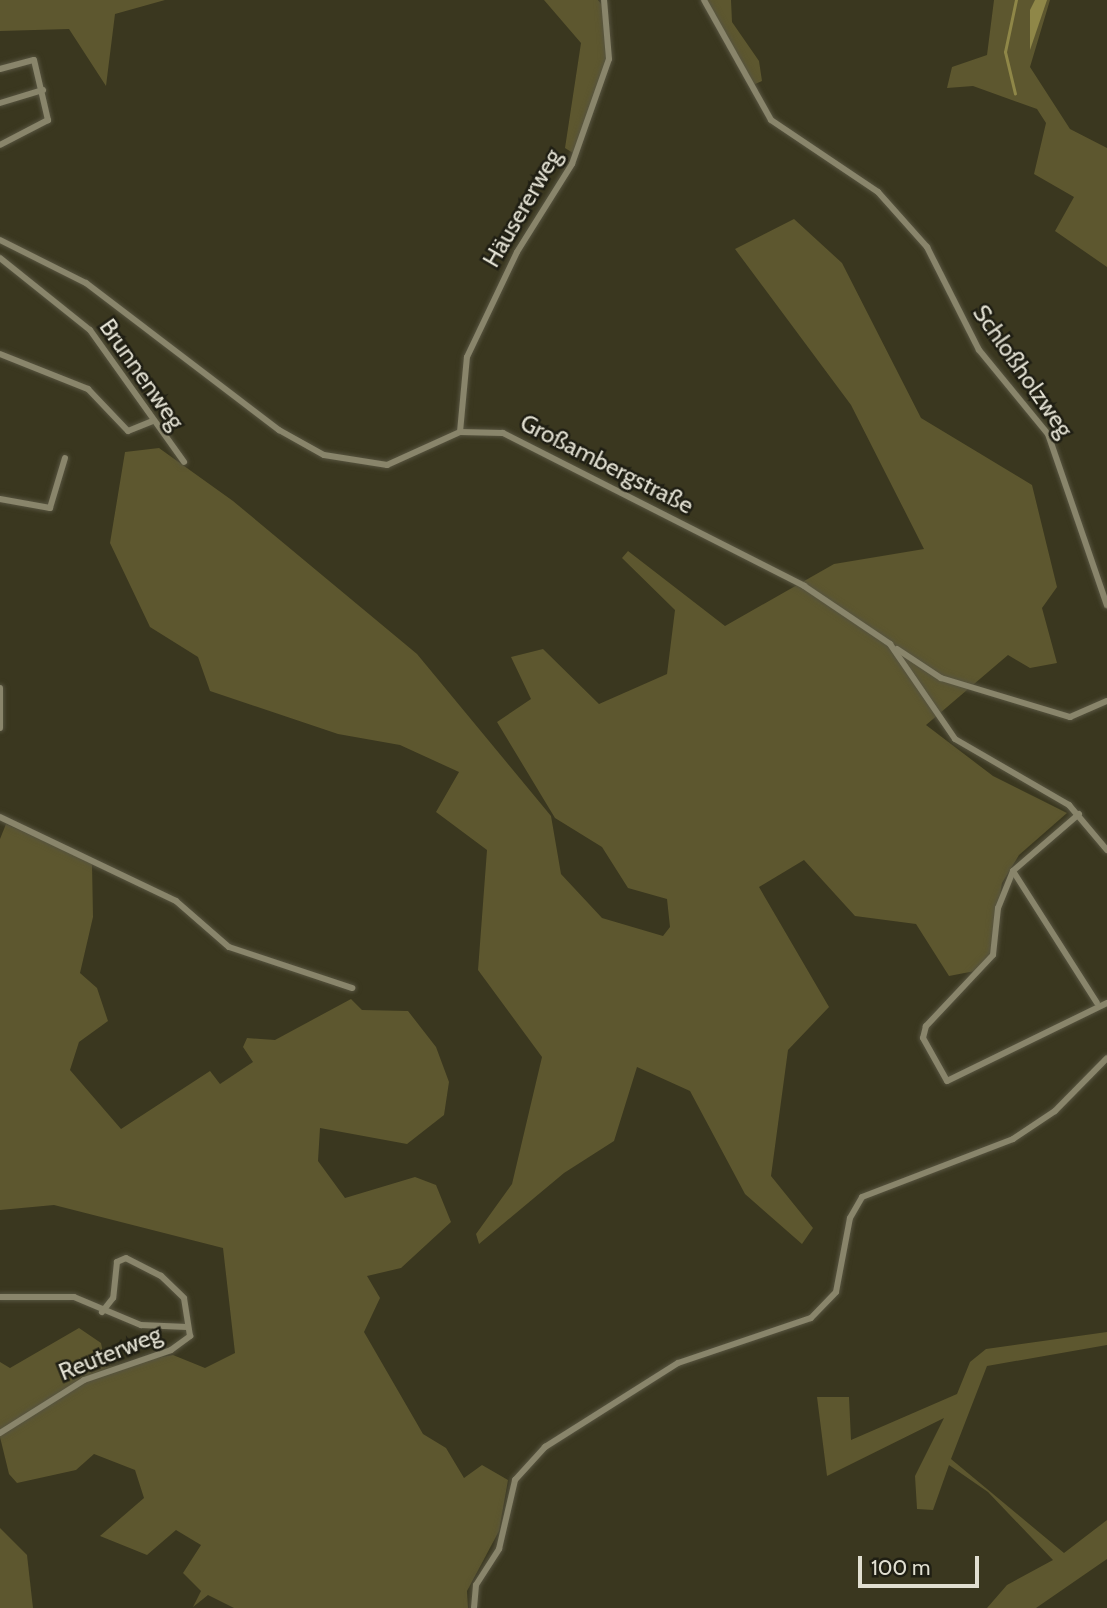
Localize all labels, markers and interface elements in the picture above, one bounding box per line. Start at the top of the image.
street label: Häusererweg [477,144,567,272]
street label: Schloßholzweg [967,299,1079,443]
street label: Brunnenweg [93,313,191,435]
street label: Großambergstraße [516,408,698,520]
street label: Reuterweg [54,1319,166,1387]
scale bar [862,1542,983,1586]
text: 100 m [871,1555,930,1580]

